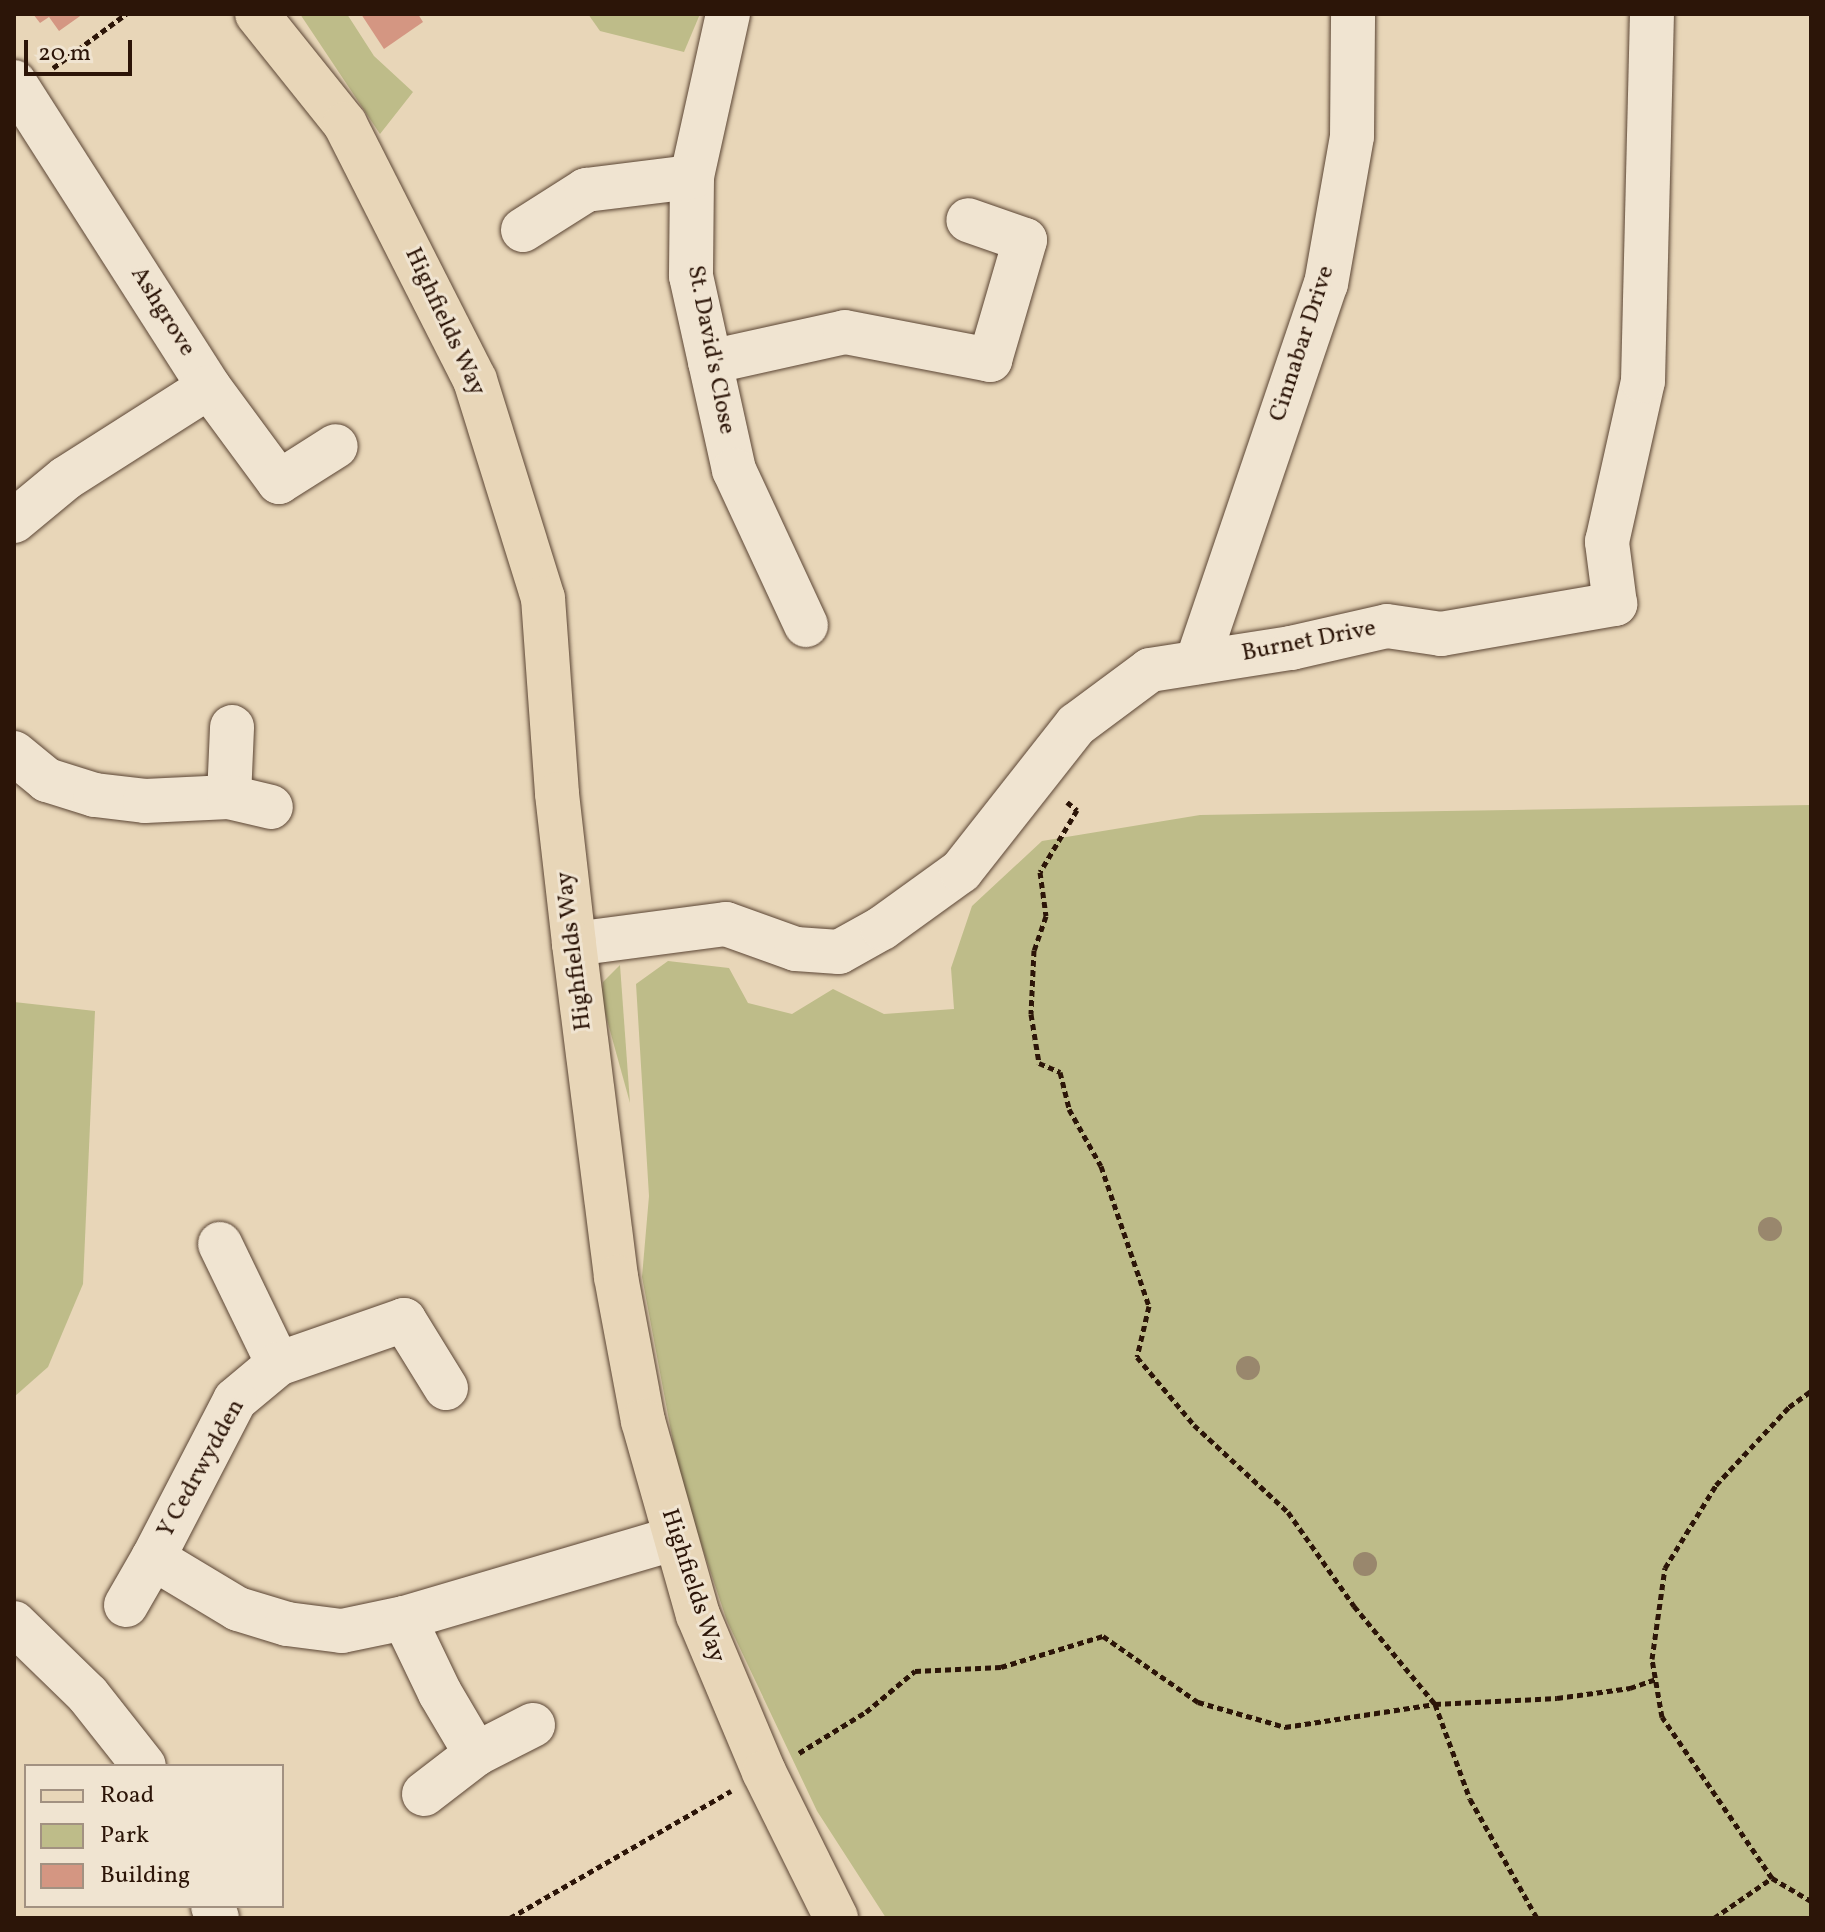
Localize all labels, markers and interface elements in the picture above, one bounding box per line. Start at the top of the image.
scale bar [28,24,136,74]
text: 20 m [38,37,91,71]
street label: Highfields Way [397,243,491,401]
street label: Ashgrove [123,262,201,362]
street label: Cinnabar Drive [1264,262,1342,426]
street label: St. David's Close [680,263,740,437]
street label: Burnet Drive [1239,615,1379,669]
street label: Highfields Way [551,870,599,1032]
street label: Y Cedrwydden [152,1394,252,1544]
street label: Highfields Way [653,1505,731,1667]
legend [24,1764,284,1908]
text: Road [100,1779,154,1813]
text: Park [100,1819,149,1853]
text: Building [100,1859,190,1893]

